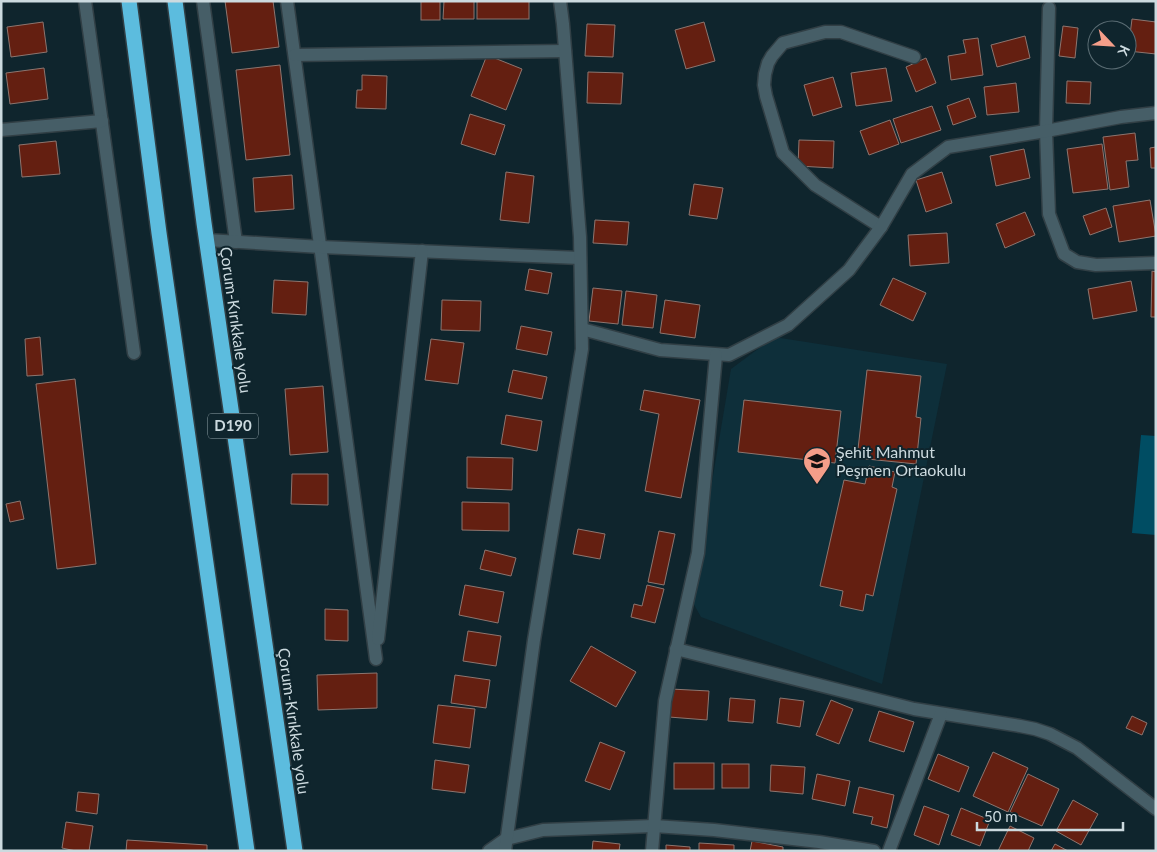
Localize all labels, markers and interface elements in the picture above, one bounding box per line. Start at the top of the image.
north arrow [1087,20,1137,70]
text: K [1114,43,1134,59]
street label: Çorum-Kırıkkale yolu [217,246,256,394]
road number: D190 [208,414,258,438]
place label: Şehit Mahmut Peşmen Ortaokulu [836,442,966,479]
school or university icon: Şehit Mahmut Peşmen Ortaokulu [802,446,832,485]
street label: Çorum-Kırıkkale yolu [275,647,314,795]
scale bar [977,800,1123,832]
text: 50 m [984,807,1018,825]

